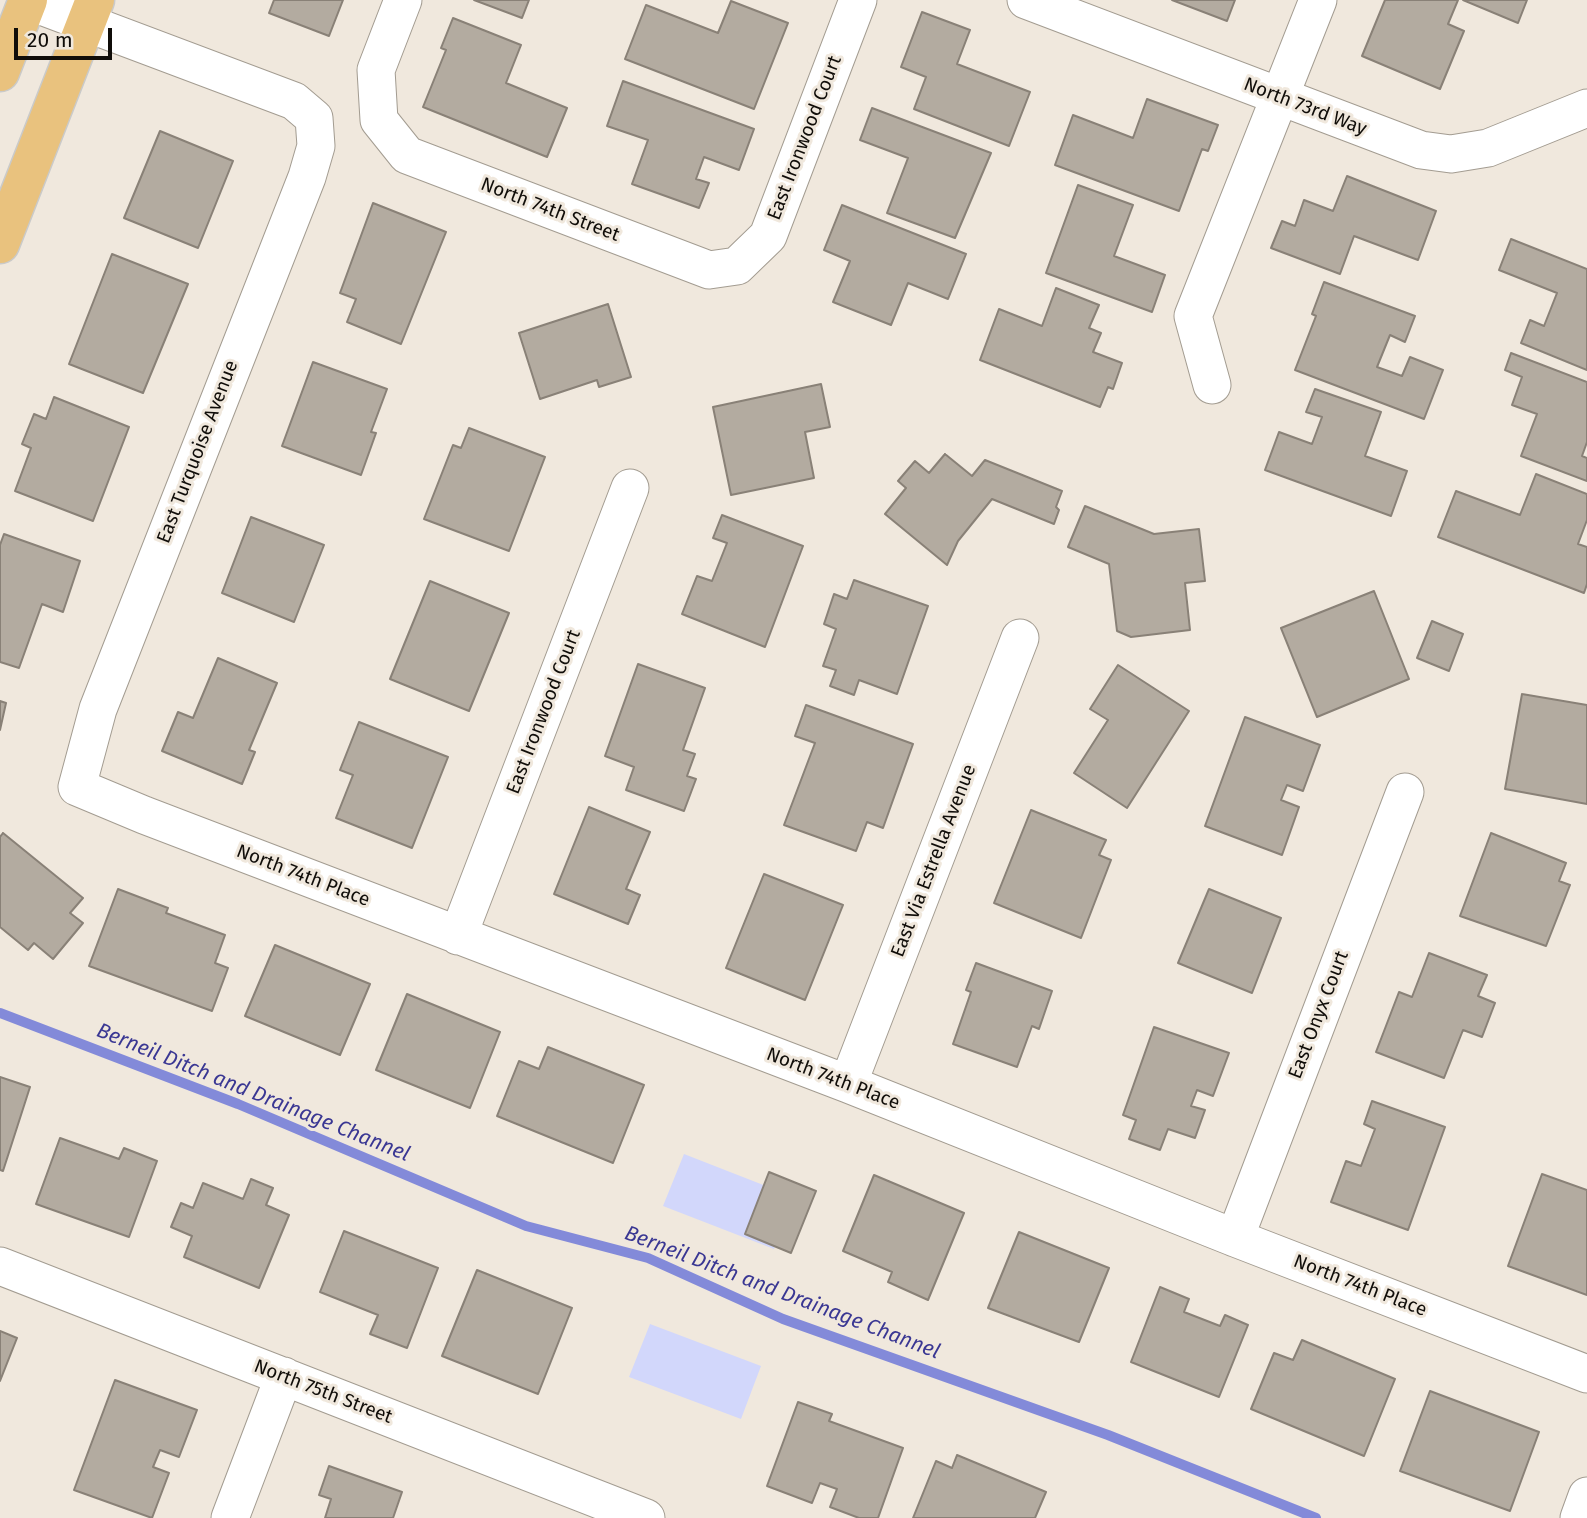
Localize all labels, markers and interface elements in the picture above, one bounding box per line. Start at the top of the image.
scale bar [18,14,116,58]
text: 20 m [27,27,73,53]
street label: East Ironwood Court [763,53,847,223]
street label: North 73rd Way [1240,73,1370,141]
street label: North 74th Street [477,173,623,247]
street label: East Turquoise Avenue [153,357,243,547]
street label: East Ironwood Court [502,627,586,797]
street label: East Via Estrella Avenue [887,761,981,961]
street label: North 74th Place [233,840,373,912]
street label: East Onyx Court [1284,948,1354,1082]
water label: Berneil Ditch and Drainage Channel [93,1018,413,1168]
street label: North 74th Place [763,1043,903,1115]
water label: Berneil Ditch and Drainage Channel [621,1221,943,1365]
street label: North 74th Place [1290,1250,1430,1322]
street label: North 75th Street [251,1355,395,1429]

